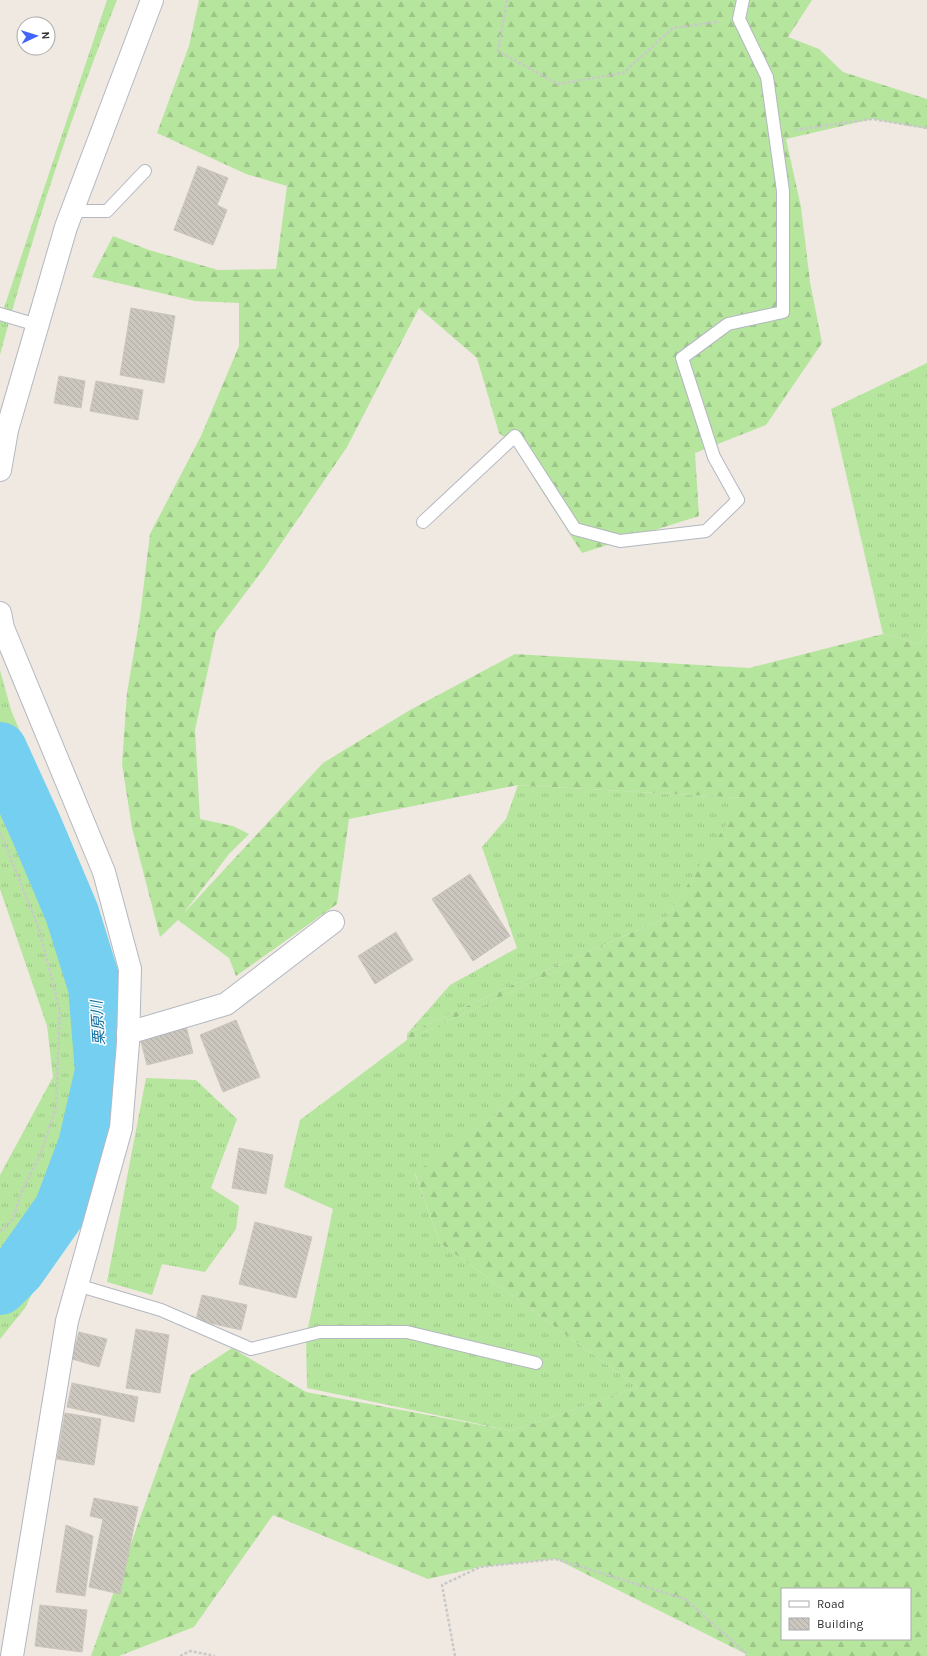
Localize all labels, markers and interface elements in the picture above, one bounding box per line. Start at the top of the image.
north arrow [16,16,56,56]
text: N [39,31,52,40]
water label: 栗原川 [87,998,109,1046]
legend [781,1588,911,1640]
text: Road [817,1597,845,1611]
text: Building [817,1617,864,1631]

